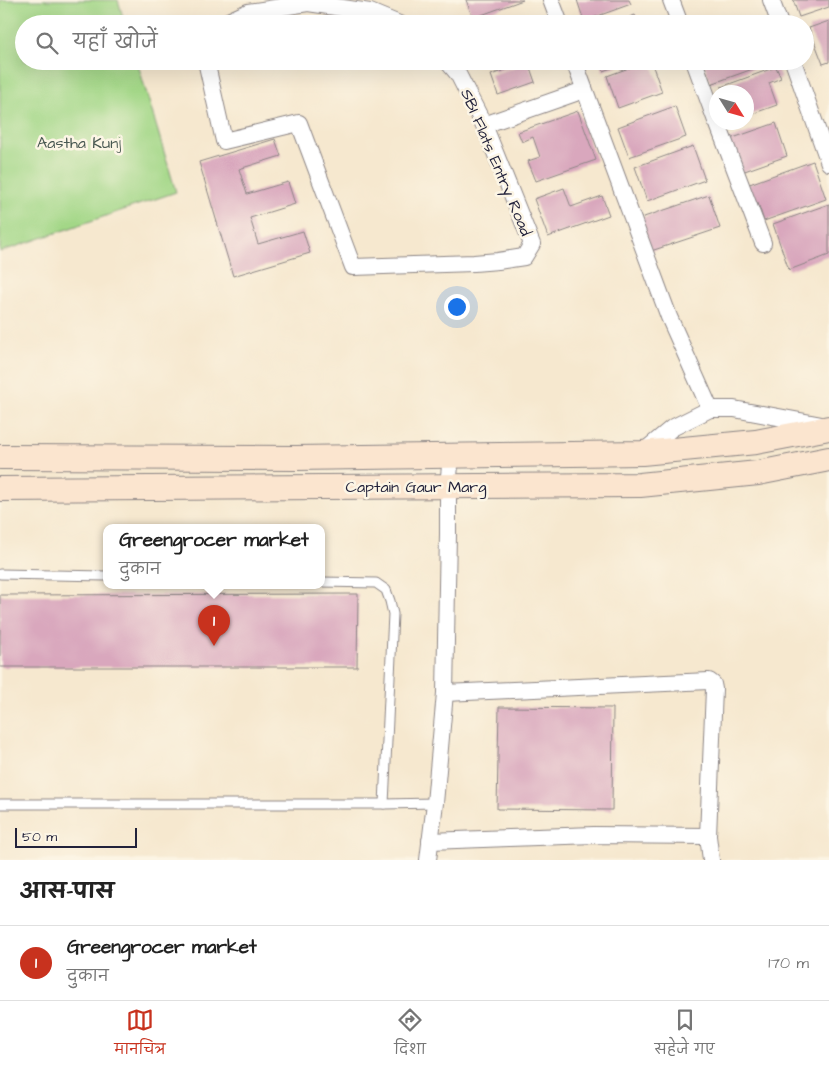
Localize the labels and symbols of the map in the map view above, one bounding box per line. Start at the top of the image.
street label: SBI Flats Entry Road [454,85,537,240]
north arrow [709,85,754,130]
park label: Aastha Kunj [37,132,121,154]
your location [444,294,470,320]
street label: Captain Gaur Marg [346,476,486,499]
pin: 1 [198,605,230,646]
scale bar [15,825,138,848]

